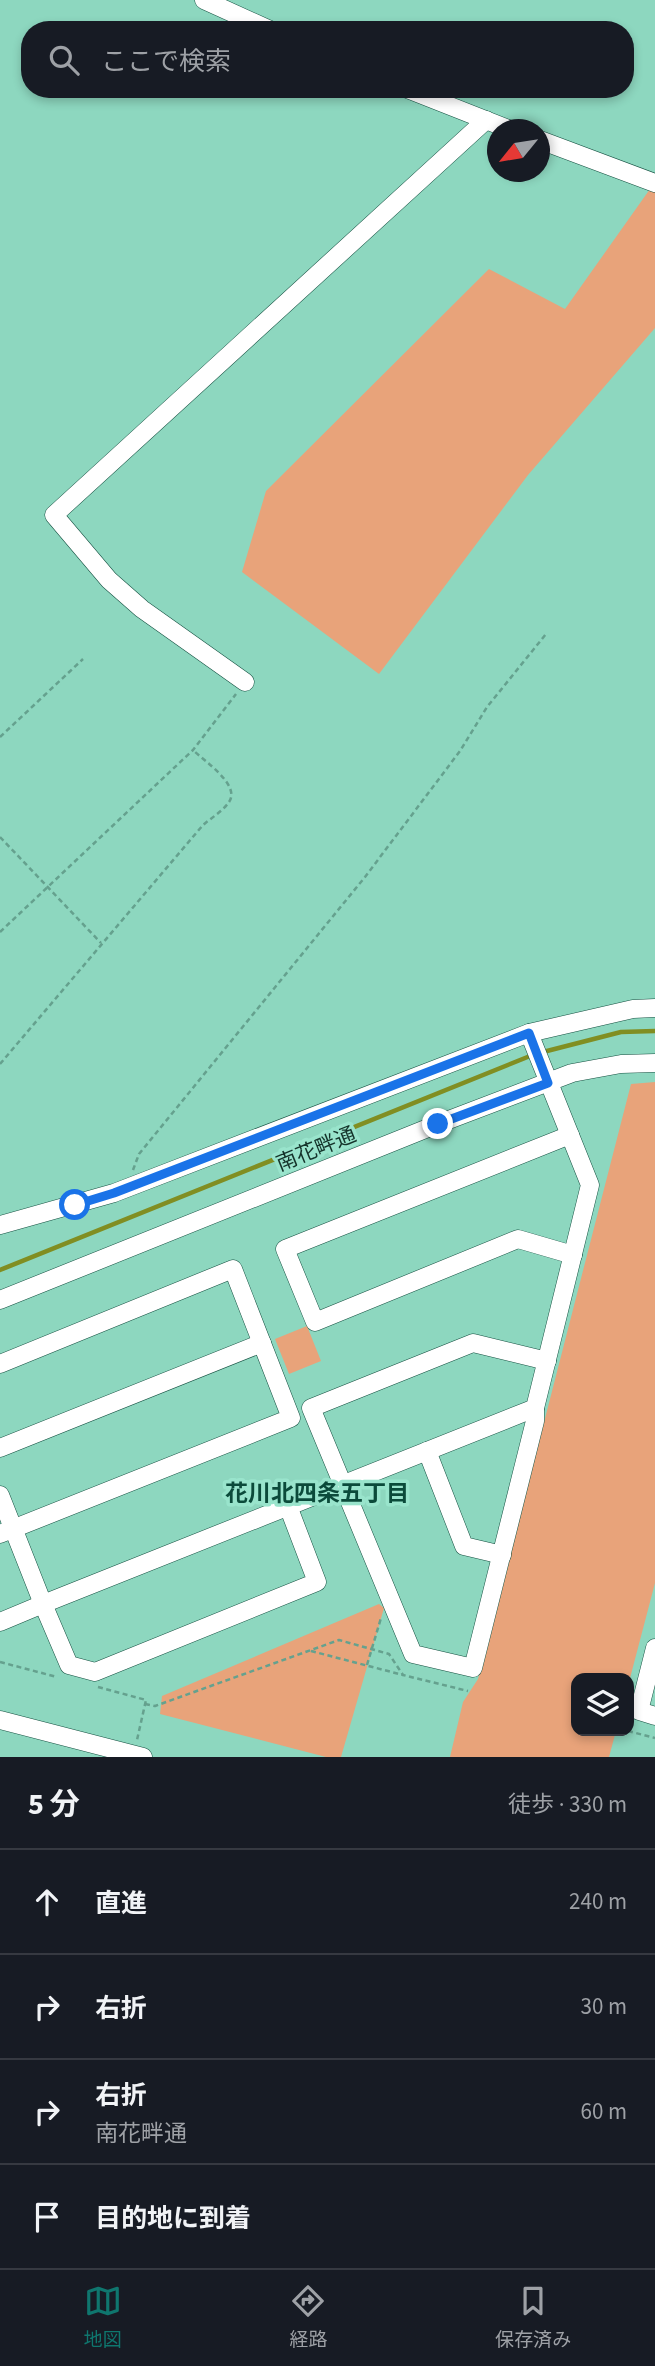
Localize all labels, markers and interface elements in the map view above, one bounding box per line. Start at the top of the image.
search box [21,21,634,98]
icon: search [45,41,83,79]
text: ここで検索 [101,43,231,80]
north arrow [487,119,550,182]
route end [422,1108,453,1139]
street label: 南花畔通 [271,1119,361,1179]
route start [59,1189,90,1220]
district label: 花川北四条五丁目 [225,1477,409,1510]
map controls [571,1673,634,1736]
button: layers [571,1673,634,1736]
text: 5 分 [28,1783,80,1826]
text: 徒歩 · 330 m [508,1788,627,1821]
icon: ahead [28,1883,66,1921]
text: 直進 [95,1885,147,1922]
text: 240 m [569,1885,627,1918]
icon: right [28,1988,66,2026]
text: 右折 [95,1990,147,2027]
text: 30 m [580,1990,627,2023]
text: 右折 [95,2077,147,2114]
icon: right [28,2093,66,2131]
text: 60 m [580,2095,627,2128]
text: 南花畔通 [95,2117,187,2150]
icon: arrive [28,2198,66,2236]
text: 目的地に到着 [95,2200,251,2237]
tab: 地図 [84,2282,122,2354]
tab: 経路 [289,2282,327,2354]
tab: 保存済み [495,2282,571,2354]

